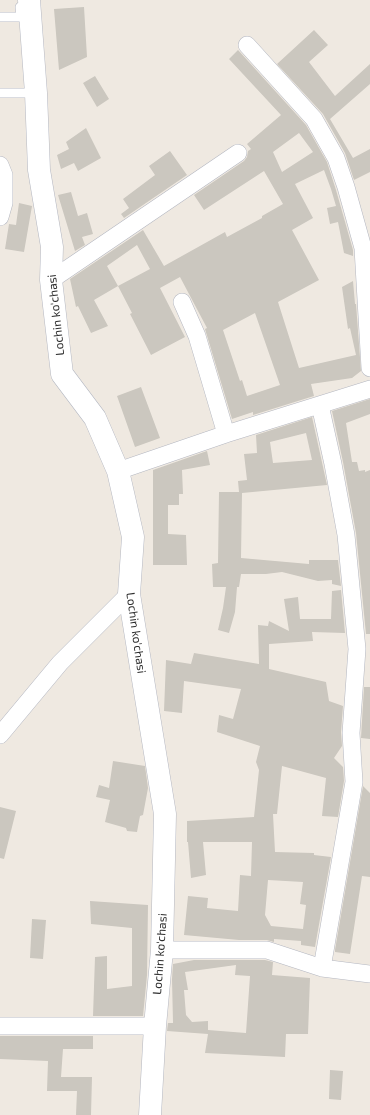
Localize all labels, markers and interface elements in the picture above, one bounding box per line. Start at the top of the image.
street label: Lochin ko'chasi [45,274,67,356]
street label: Lochin ko'chasi [123,592,149,674]
street label: Lochin ko'chasi [150,913,170,995]

